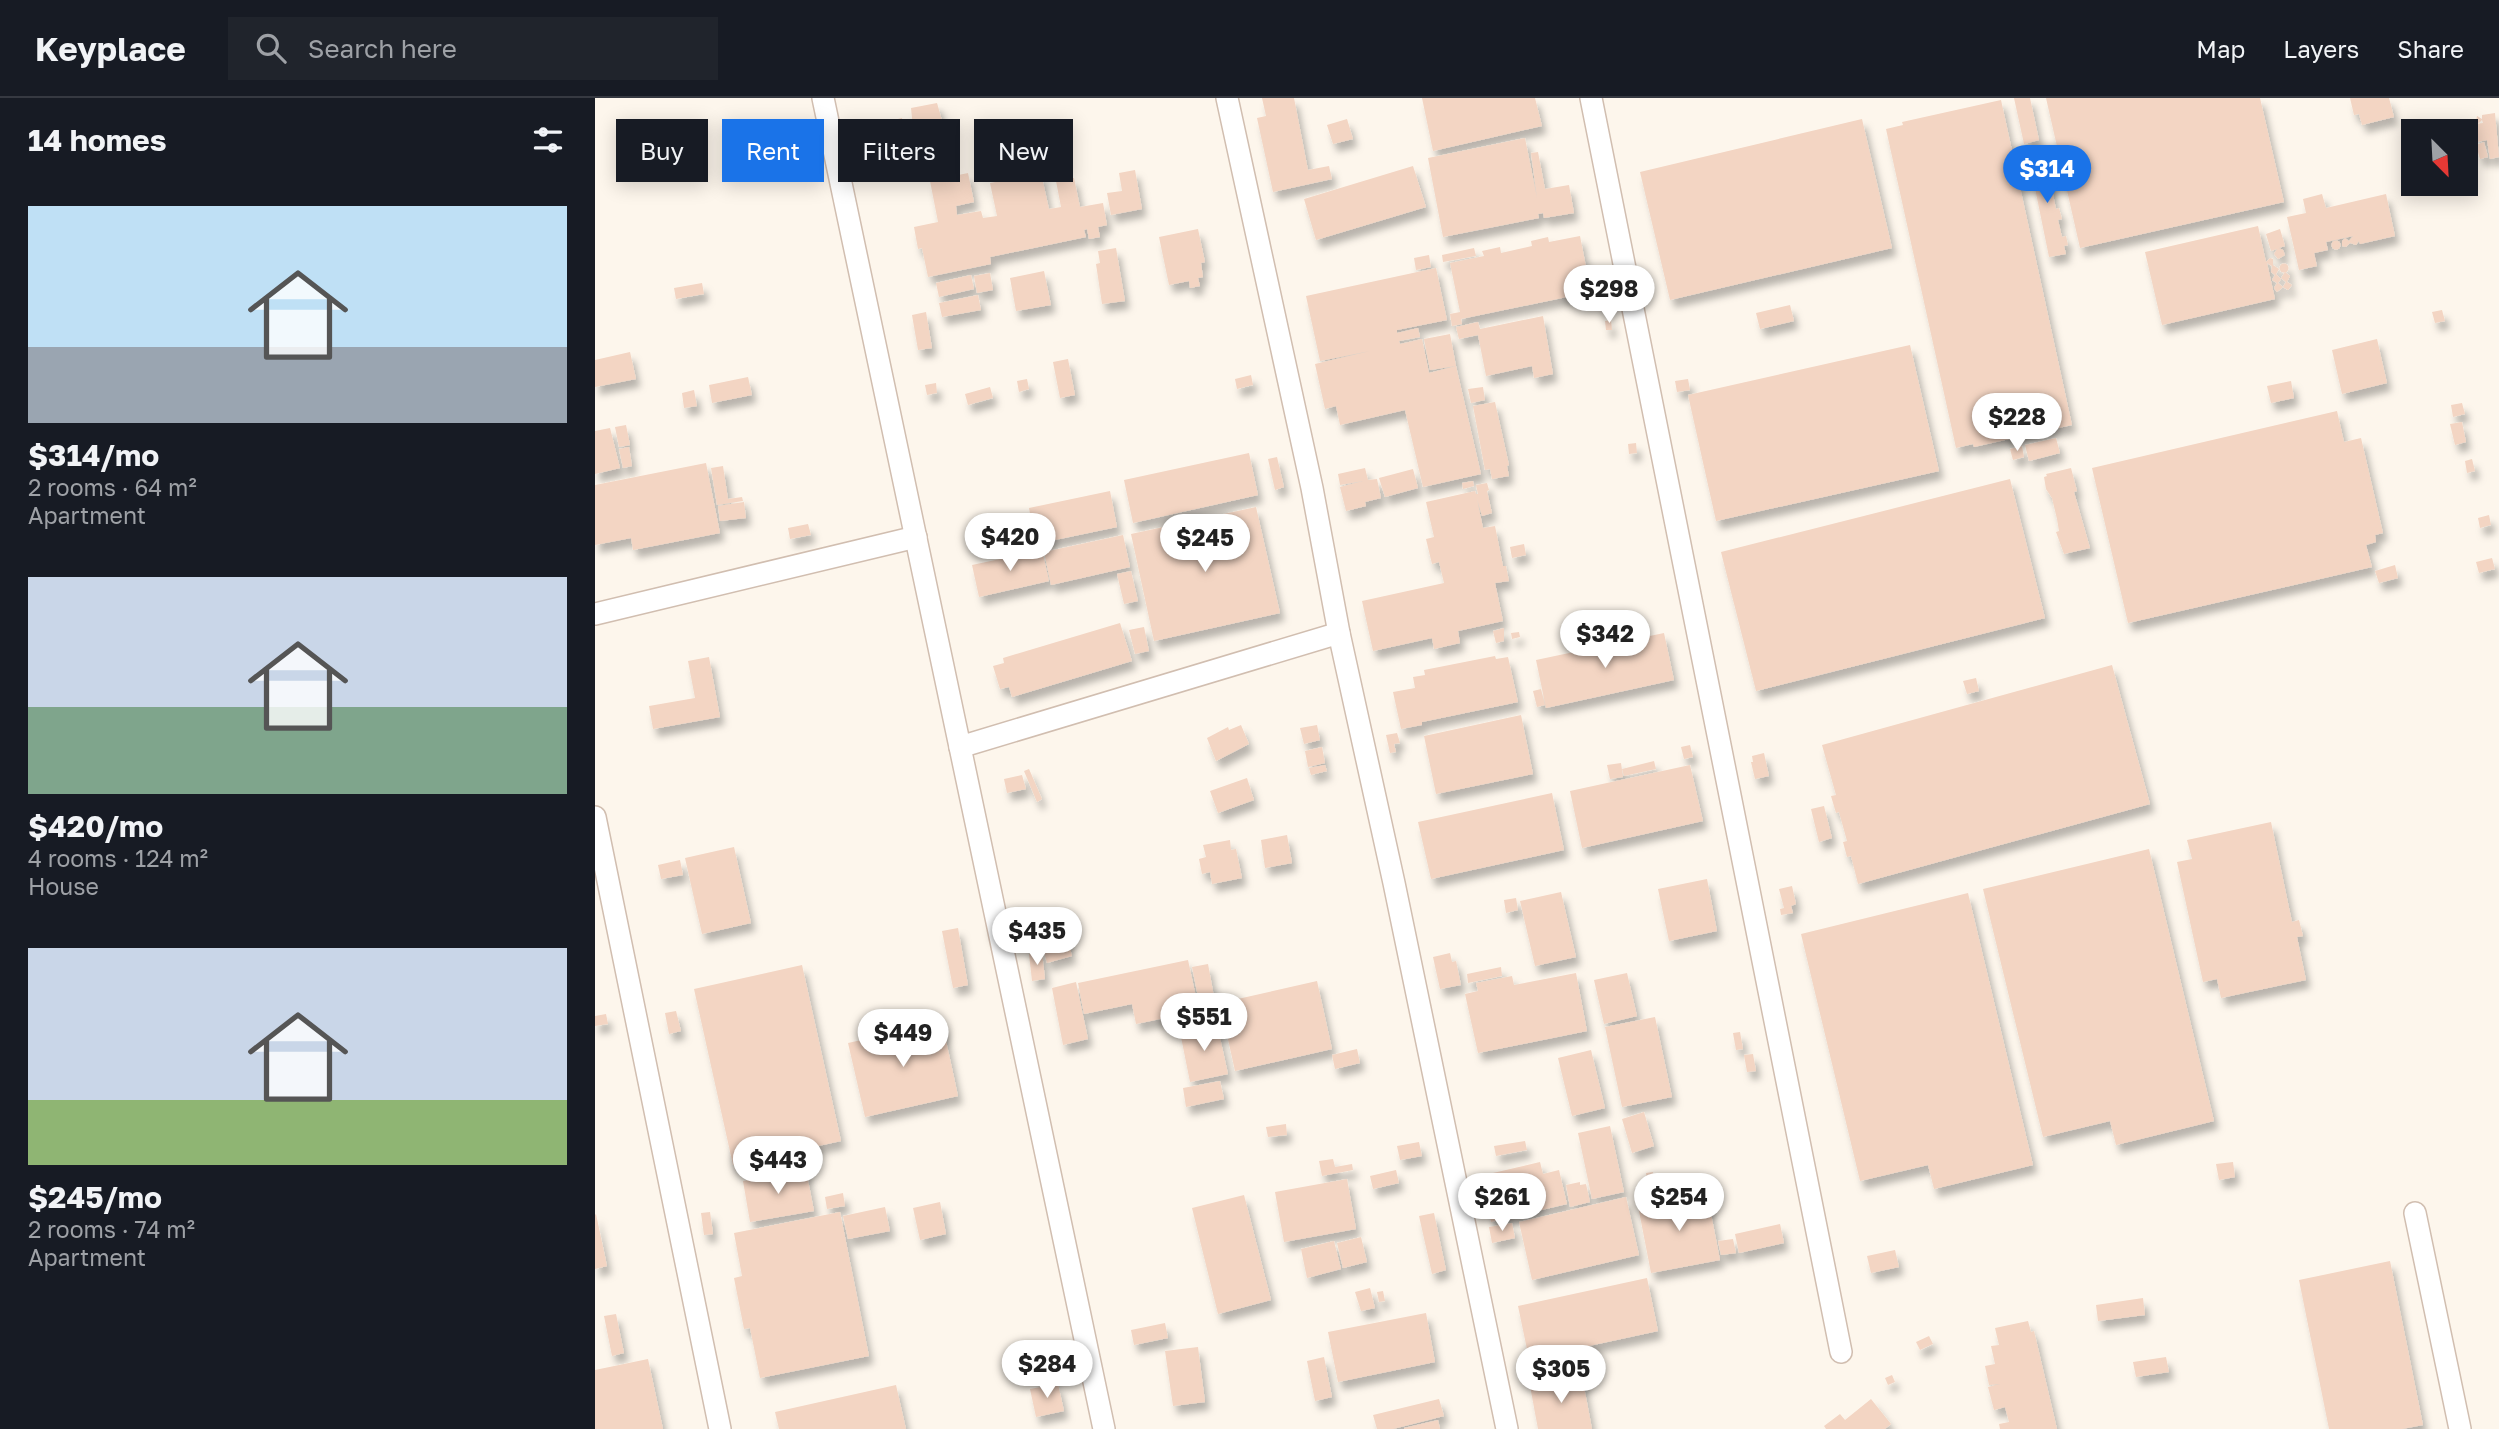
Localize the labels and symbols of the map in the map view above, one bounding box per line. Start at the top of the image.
north arrow [2401,119,2478,196]
pin: $314 [2006,146,2088,205]
pin: $298 [1568,266,1650,325]
pin: $228 [1976,394,2058,453]
pin: $420 [969,514,1051,573]
pin: $245 [1164,514,1246,574]
pin: $342 [1564,610,1646,670]
pin: $435 [996,908,1078,967]
pin: $551 [1163,993,1245,1053]
pin: $449 [862,1010,944,1069]
pin: $443 [737,1136,819,1196]
pin: $261 [1461,1174,1543,1233]
pin: $254 [1638,1174,1720,1233]
pin: $284 [1006,1340,1088,1400]
pin: $305 [1520,1346,1602,1405]

